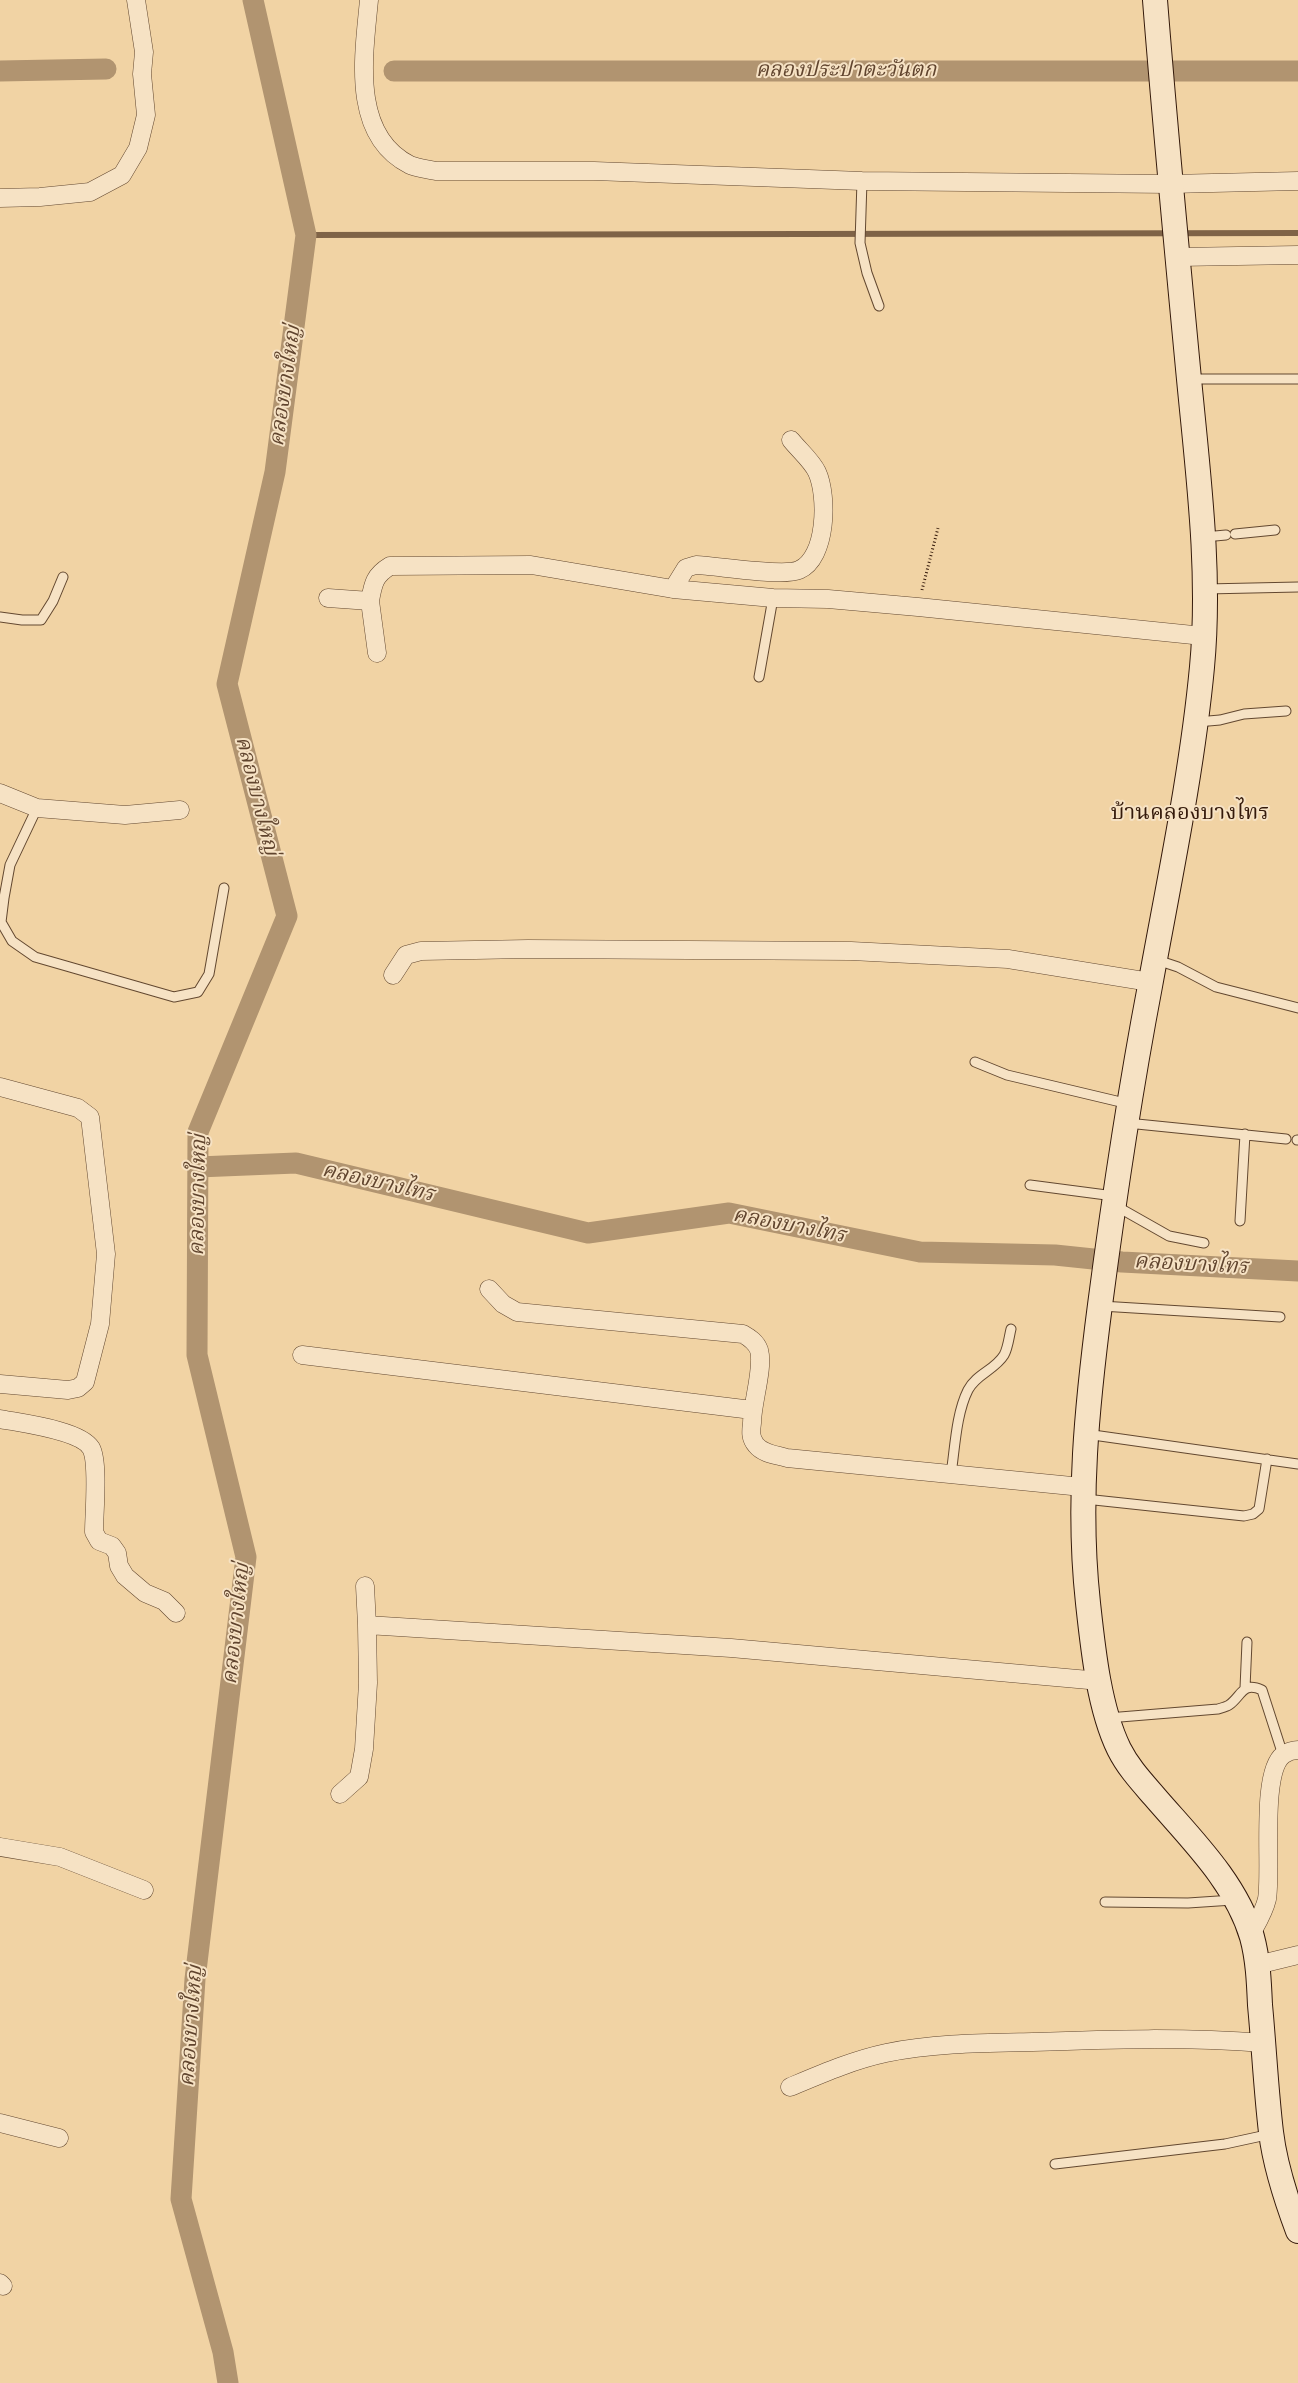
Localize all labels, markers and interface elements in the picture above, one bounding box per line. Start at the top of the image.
water label: คลองประปาตะวันตก [756,58,936,84]
water label: คลองบางใหญ่ [265,324,307,448]
water label: คลองบางใหญ่ [229,734,283,858]
district label: บ้านคลองบางไทร [1111,801,1269,827]
water label: คลองบางใหญ่ [185,1134,213,1256]
water label: คลองบางไทร [320,1158,436,1208]
water label: คลองบางไทร [731,1203,847,1249]
water label: คลองบางไทร [1133,1249,1249,1281]
water label: คลองบางใหญ่ [218,1562,256,1686]
water label: คลองบางใหญ่ [175,1964,209,2088]

